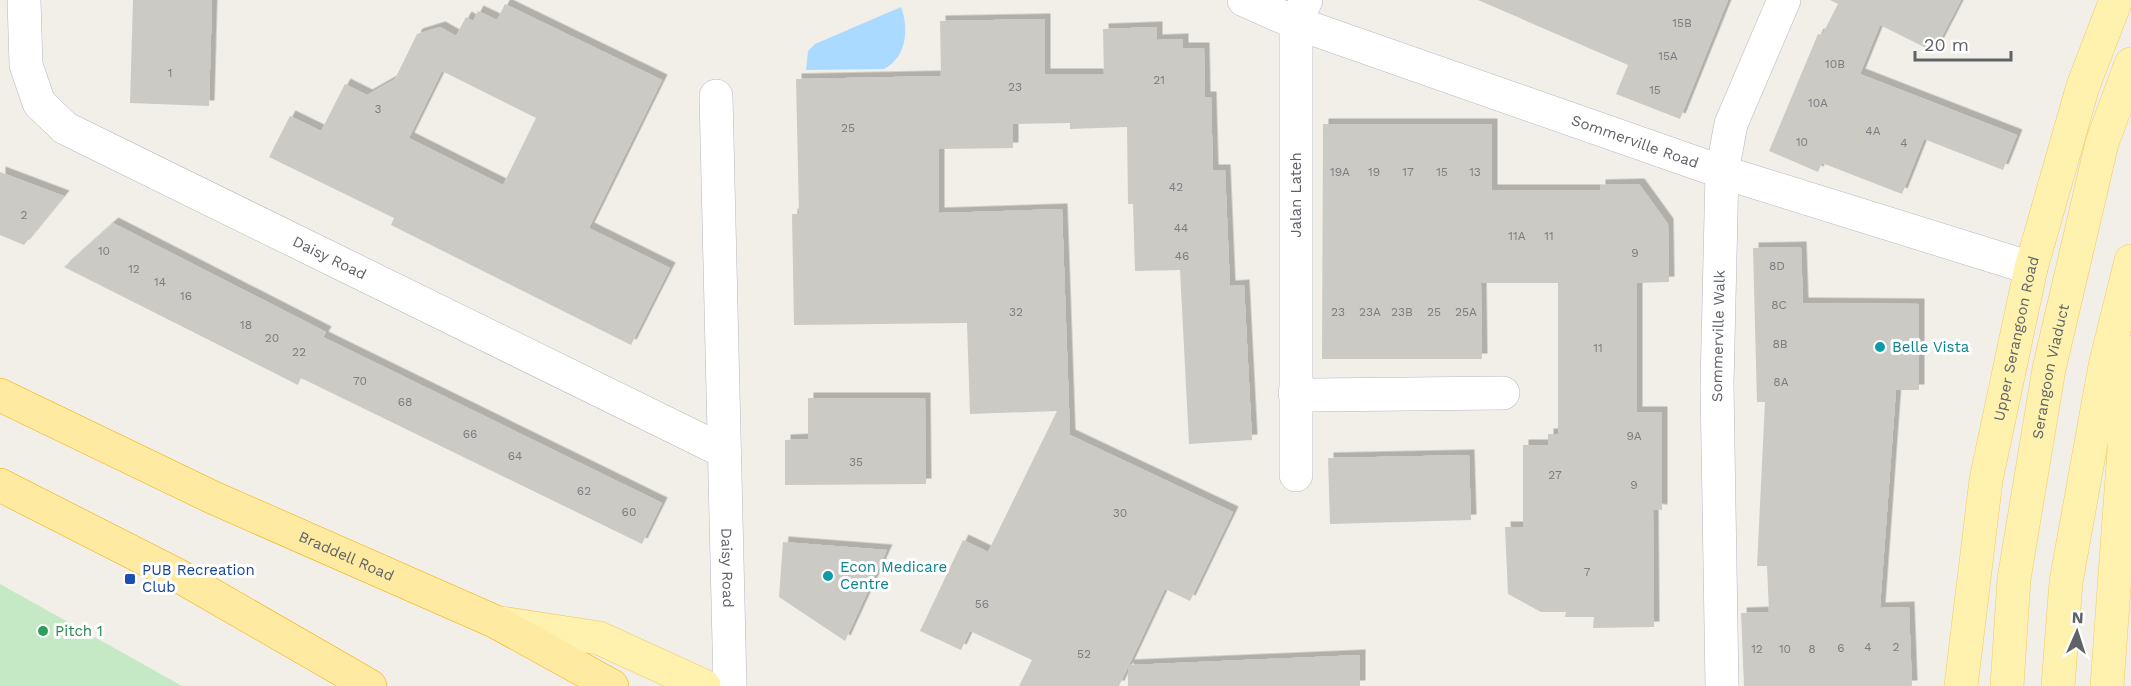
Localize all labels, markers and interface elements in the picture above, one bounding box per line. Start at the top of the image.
house number: 15B [1672,16,1692,30]
scale bar [1915,24,2011,62]
text: 20 m [1924,34,1969,55]
house number: 15A [1658,49,1678,63]
house number: 10B [1825,57,1845,71]
house number: 1 [168,66,172,80]
house number: 21 [1153,73,1165,87]
house number: 23 [1008,80,1022,94]
house number: 15 [1649,83,1661,97]
house number: 10A [1808,96,1828,110]
house number: 3 [375,102,382,116]
street label: Sommerville Road [1569,111,1701,172]
house number: 25 [841,121,855,135]
house number: 4A [1865,124,1881,138]
house number: 10 [1796,135,1808,149]
house number: 4 [1900,136,1908,150]
street label: Jalan Lateh [1287,152,1305,238]
house number: 19A [1330,165,1350,179]
house number: 19 [1368,165,1380,179]
house number: 17 [1402,165,1414,179]
house number: 15 [1436,165,1448,179]
house number: 13 [1469,165,1481,179]
house number: 42 [1169,180,1183,194]
house number: 2 [21,208,28,222]
house number: 44 [1174,221,1188,235]
house number: 11A [1508,229,1526,243]
house number: 11 [1544,229,1554,243]
street label: Daisy Road [290,232,369,284]
house number: 10 [98,244,110,258]
house number: 9 [1631,246,1639,260]
house number: 46 [1175,249,1189,263]
street label: Upper Serangoon Road [1990,254,2043,423]
house number: 8D [1769,259,1785,273]
house number: 12 [128,262,140,276]
street label: Sommerville Walk [1708,269,1729,402]
house number: 14 [154,275,166,289]
house number: 16 [180,289,192,303]
house number: 8C [1771,298,1787,312]
street label: Serangoon Viaduct [2028,301,2073,440]
house number: 32 [1009,305,1023,319]
house number: 23 [1331,305,1345,319]
house number: 23A [1359,305,1381,319]
house number: 23B [1391,305,1413,319]
house number: 25 [1427,305,1441,319]
house number: 25A [1455,305,1477,319]
house number: 18 [240,318,252,332]
house number: 20 [265,331,279,345]
house number: 8B [1772,337,1788,351]
place label: Belle Vista [1892,338,1970,356]
marker: Belle Vista [1873,340,1887,354]
house number: 11 [1593,341,1603,355]
house number: 22 [292,345,306,359]
house number: 70 [353,374,367,388]
house number: 8A [1773,375,1789,389]
house number: 68 [398,395,412,409]
house number: 66 [463,427,477,441]
house number: 9A [1626,429,1642,443]
house number: 64 [508,449,522,463]
house number: 35 [849,455,863,469]
house number: 27 [1548,468,1562,482]
house number: 9 [1630,478,1638,492]
house number: 62 [577,484,591,498]
house number: 60 [622,505,636,519]
house number: 30 [1113,506,1127,520]
street label: Braddell Road [296,527,397,585]
street label: Daisy Road [717,528,737,608]
place label: Econ Medicare Centre [840,558,947,593]
place label: PUB Recreation Club [142,561,255,596]
house number: 7 [1584,565,1591,579]
marker: Econ Medicare Centre [821,569,835,583]
marker: PUB Recreation Club [123,572,137,586]
house number: 56 [975,597,989,611]
north arrow [2047,602,2107,662]
text: N [2071,608,2084,627]
place label: Pitch 1 [55,622,103,640]
marker: Pitch 1 [36,624,50,638]
house number: 4 [1864,640,1872,654]
house number: 2 [1893,640,1900,654]
house number: 6 [1837,641,1845,655]
house number: 12 [1751,642,1763,656]
house number: 10 [1779,642,1791,656]
house number: 8 [1808,642,1816,656]
house number: 52 [1077,647,1091,661]

